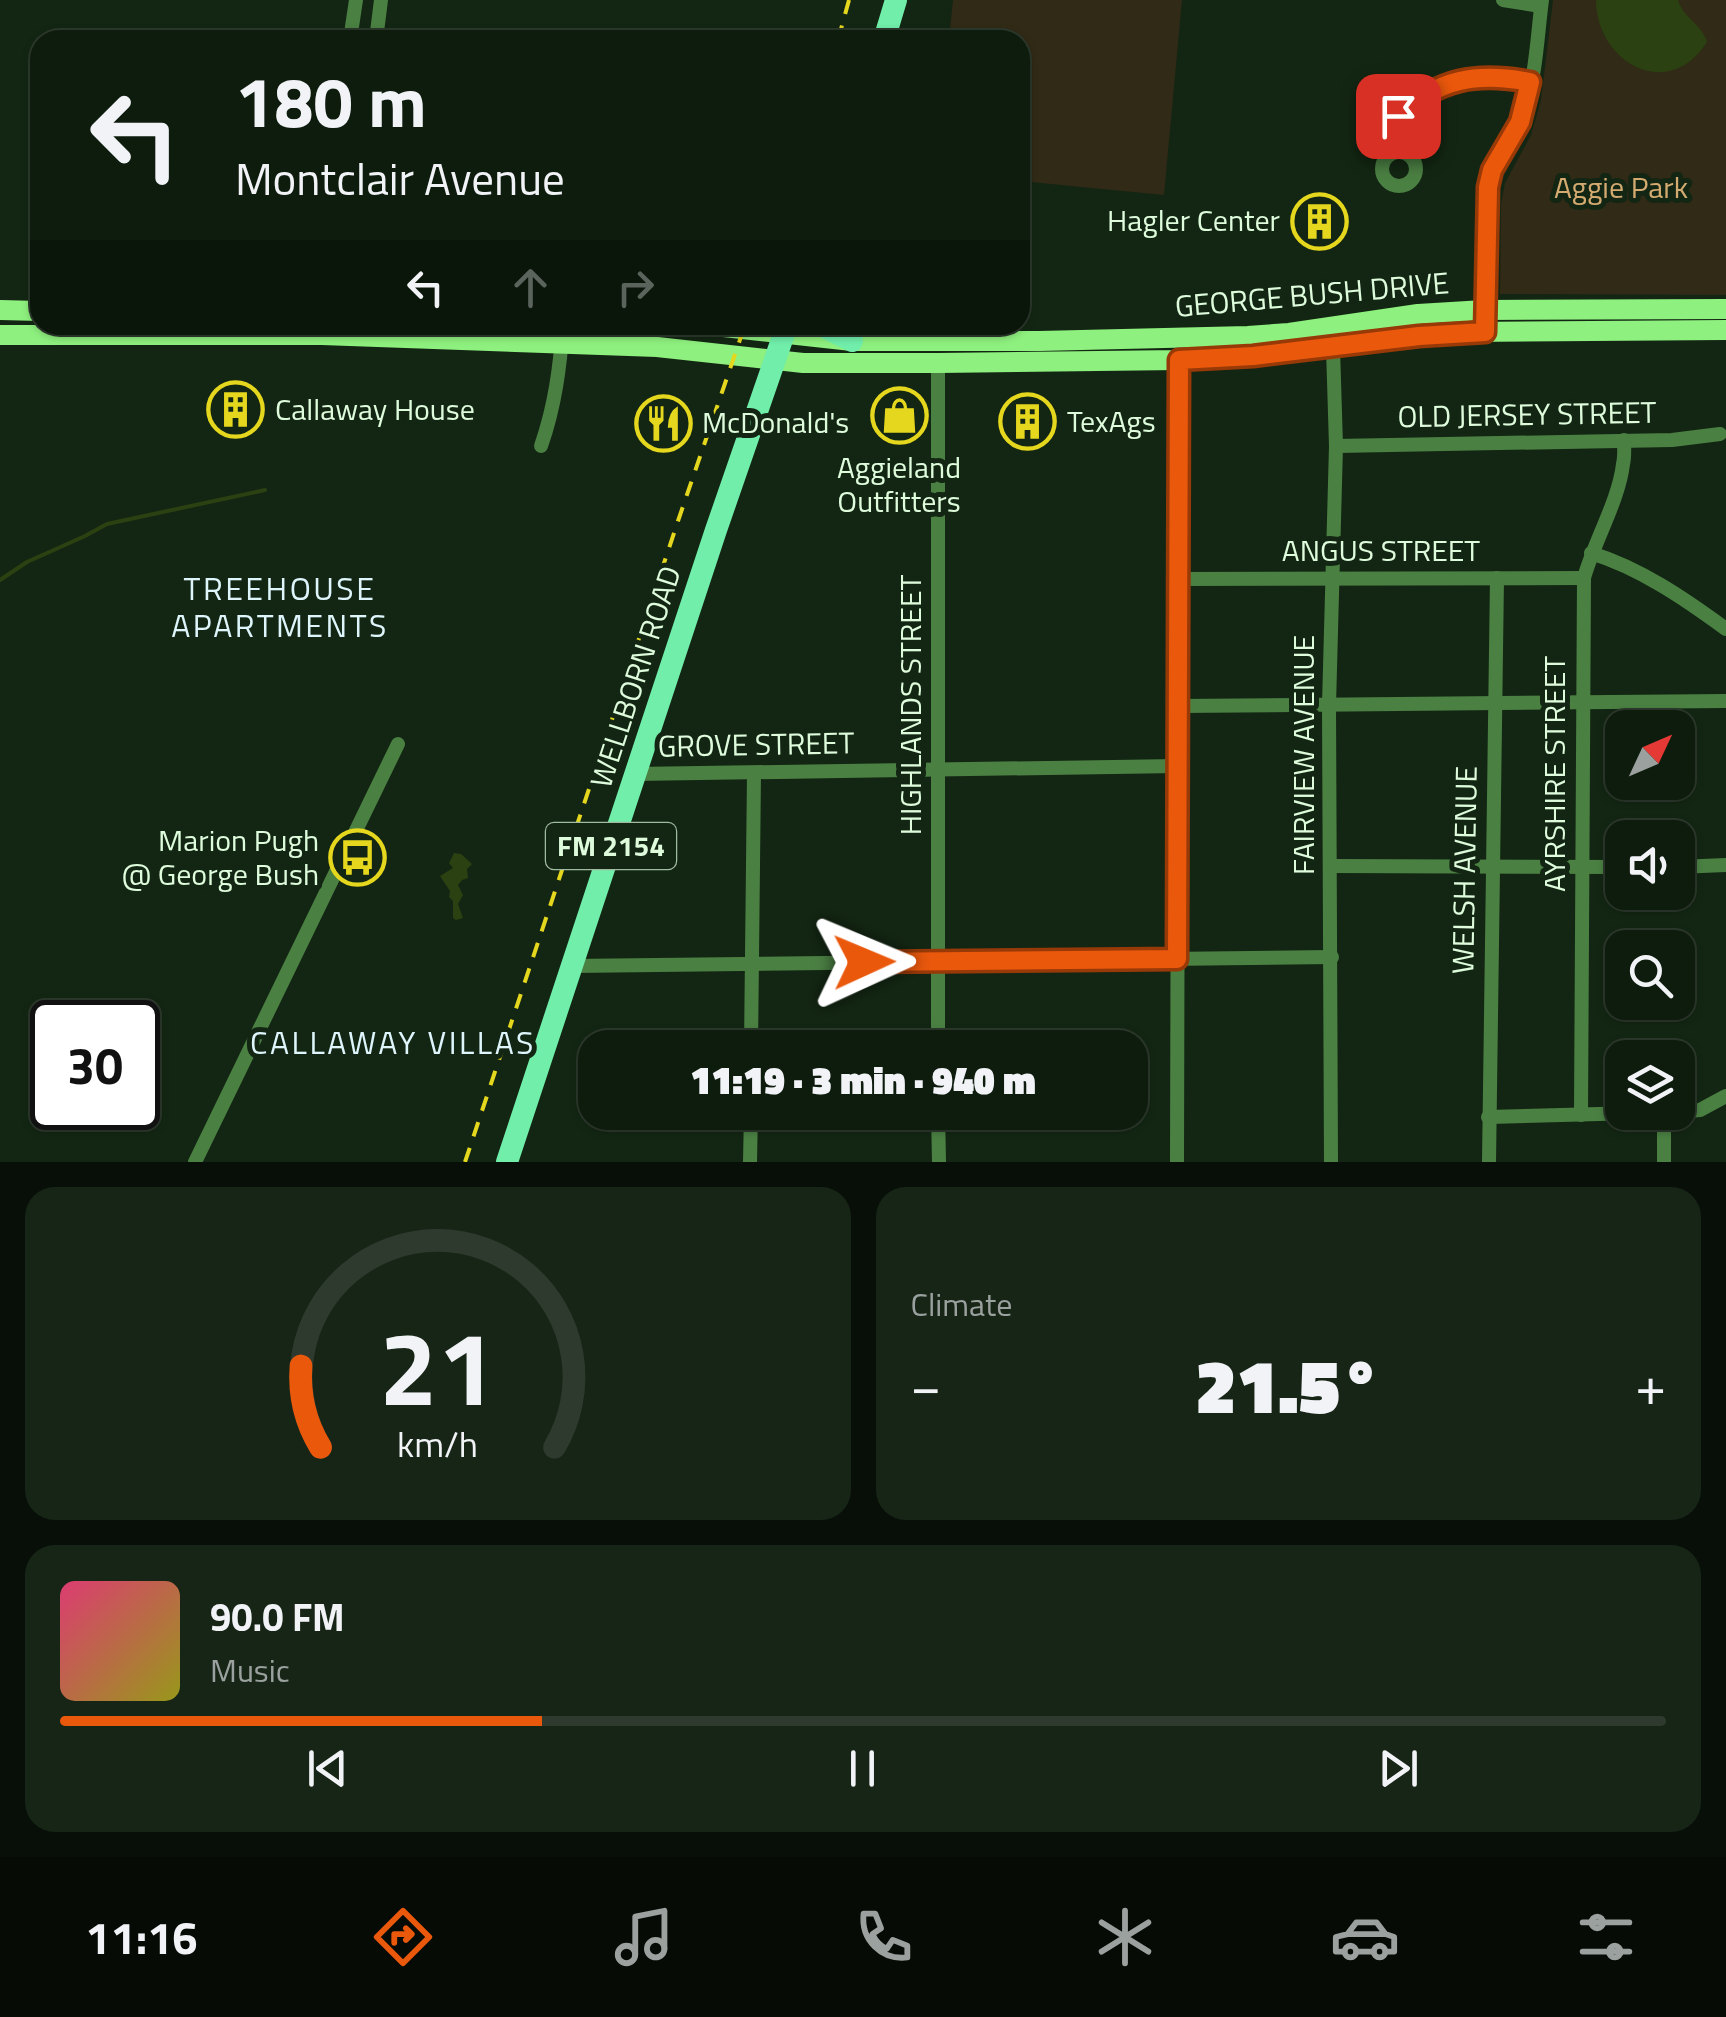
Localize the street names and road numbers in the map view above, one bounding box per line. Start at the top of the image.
street label: GEORGE BUSH DRIVE [1173,259,1451,329]
street label: OLD JERSEY STREET [1397,389,1657,439]
street label: ANGUS STREET [1282,527,1480,573]
street label: WELLBORN ROAD [578,560,693,794]
street label: HIGHLANDS STREET [887,574,933,835]
street label: FAIRVIEW AVENUE [1280,635,1326,875]
street label: AYRSHIRE STREET [1531,656,1577,892]
street label: GROVE STREET [657,719,855,769]
street label: WELSH AVENUE [1439,766,1489,974]
road number: FM 2154 [546,823,676,869]

